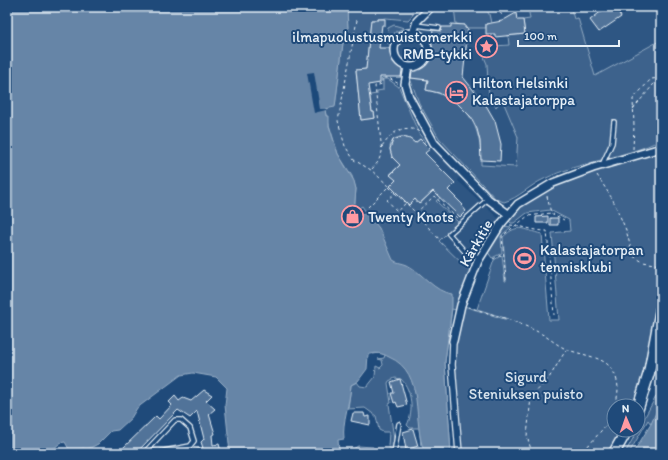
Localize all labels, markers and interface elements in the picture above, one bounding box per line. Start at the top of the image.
scale bar [518,22,619,48]
place label: ilmapuolustusmuistomerkki RMB-tykki [292,28,472,63]
text: 100 m [524,29,557,43]
place icon: ilmapuolustusmuistomerkki RMB-tykki [474,33,500,59]
place label: Hilton Helsinki Kalastajatorppa [472,74,575,109]
hotel icon: Hilton Helsinki Kalastajatorppa [443,79,469,105]
shop icon: Twenty Knots [339,204,365,230]
place label: Twenty Knots [368,208,454,226]
street label: Kärkitie [455,216,497,270]
place label: Kalastajatorpan tennisklubi [540,241,644,276]
sports icon: Kalastajatorpan tennisklubi [511,246,537,272]
park label: Sigurd Steniuksen puisto [469,368,583,403]
north arrow [606,398,646,438]
text: N [622,402,630,415]

